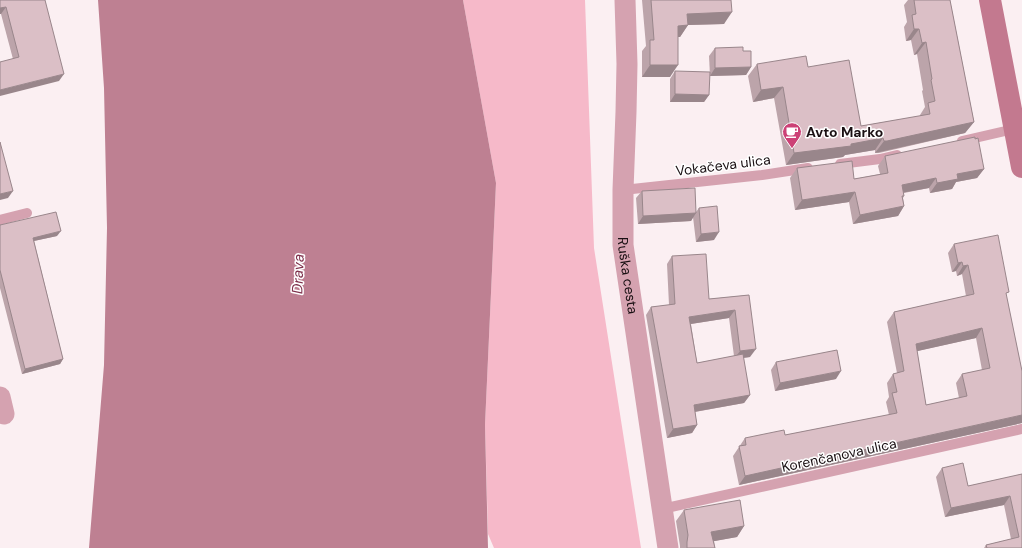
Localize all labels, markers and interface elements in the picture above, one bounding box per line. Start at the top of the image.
cafe icon: Avto Marko [781,121,803,149]
place label: Avto Marko [806,123,883,141]
street label: Vokačeva ulica [674,150,772,180]
street label: Ruška cesta [614,237,642,315]
water label: Drava [287,254,309,294]
street label: Korenčanova ulica [780,434,898,476]

